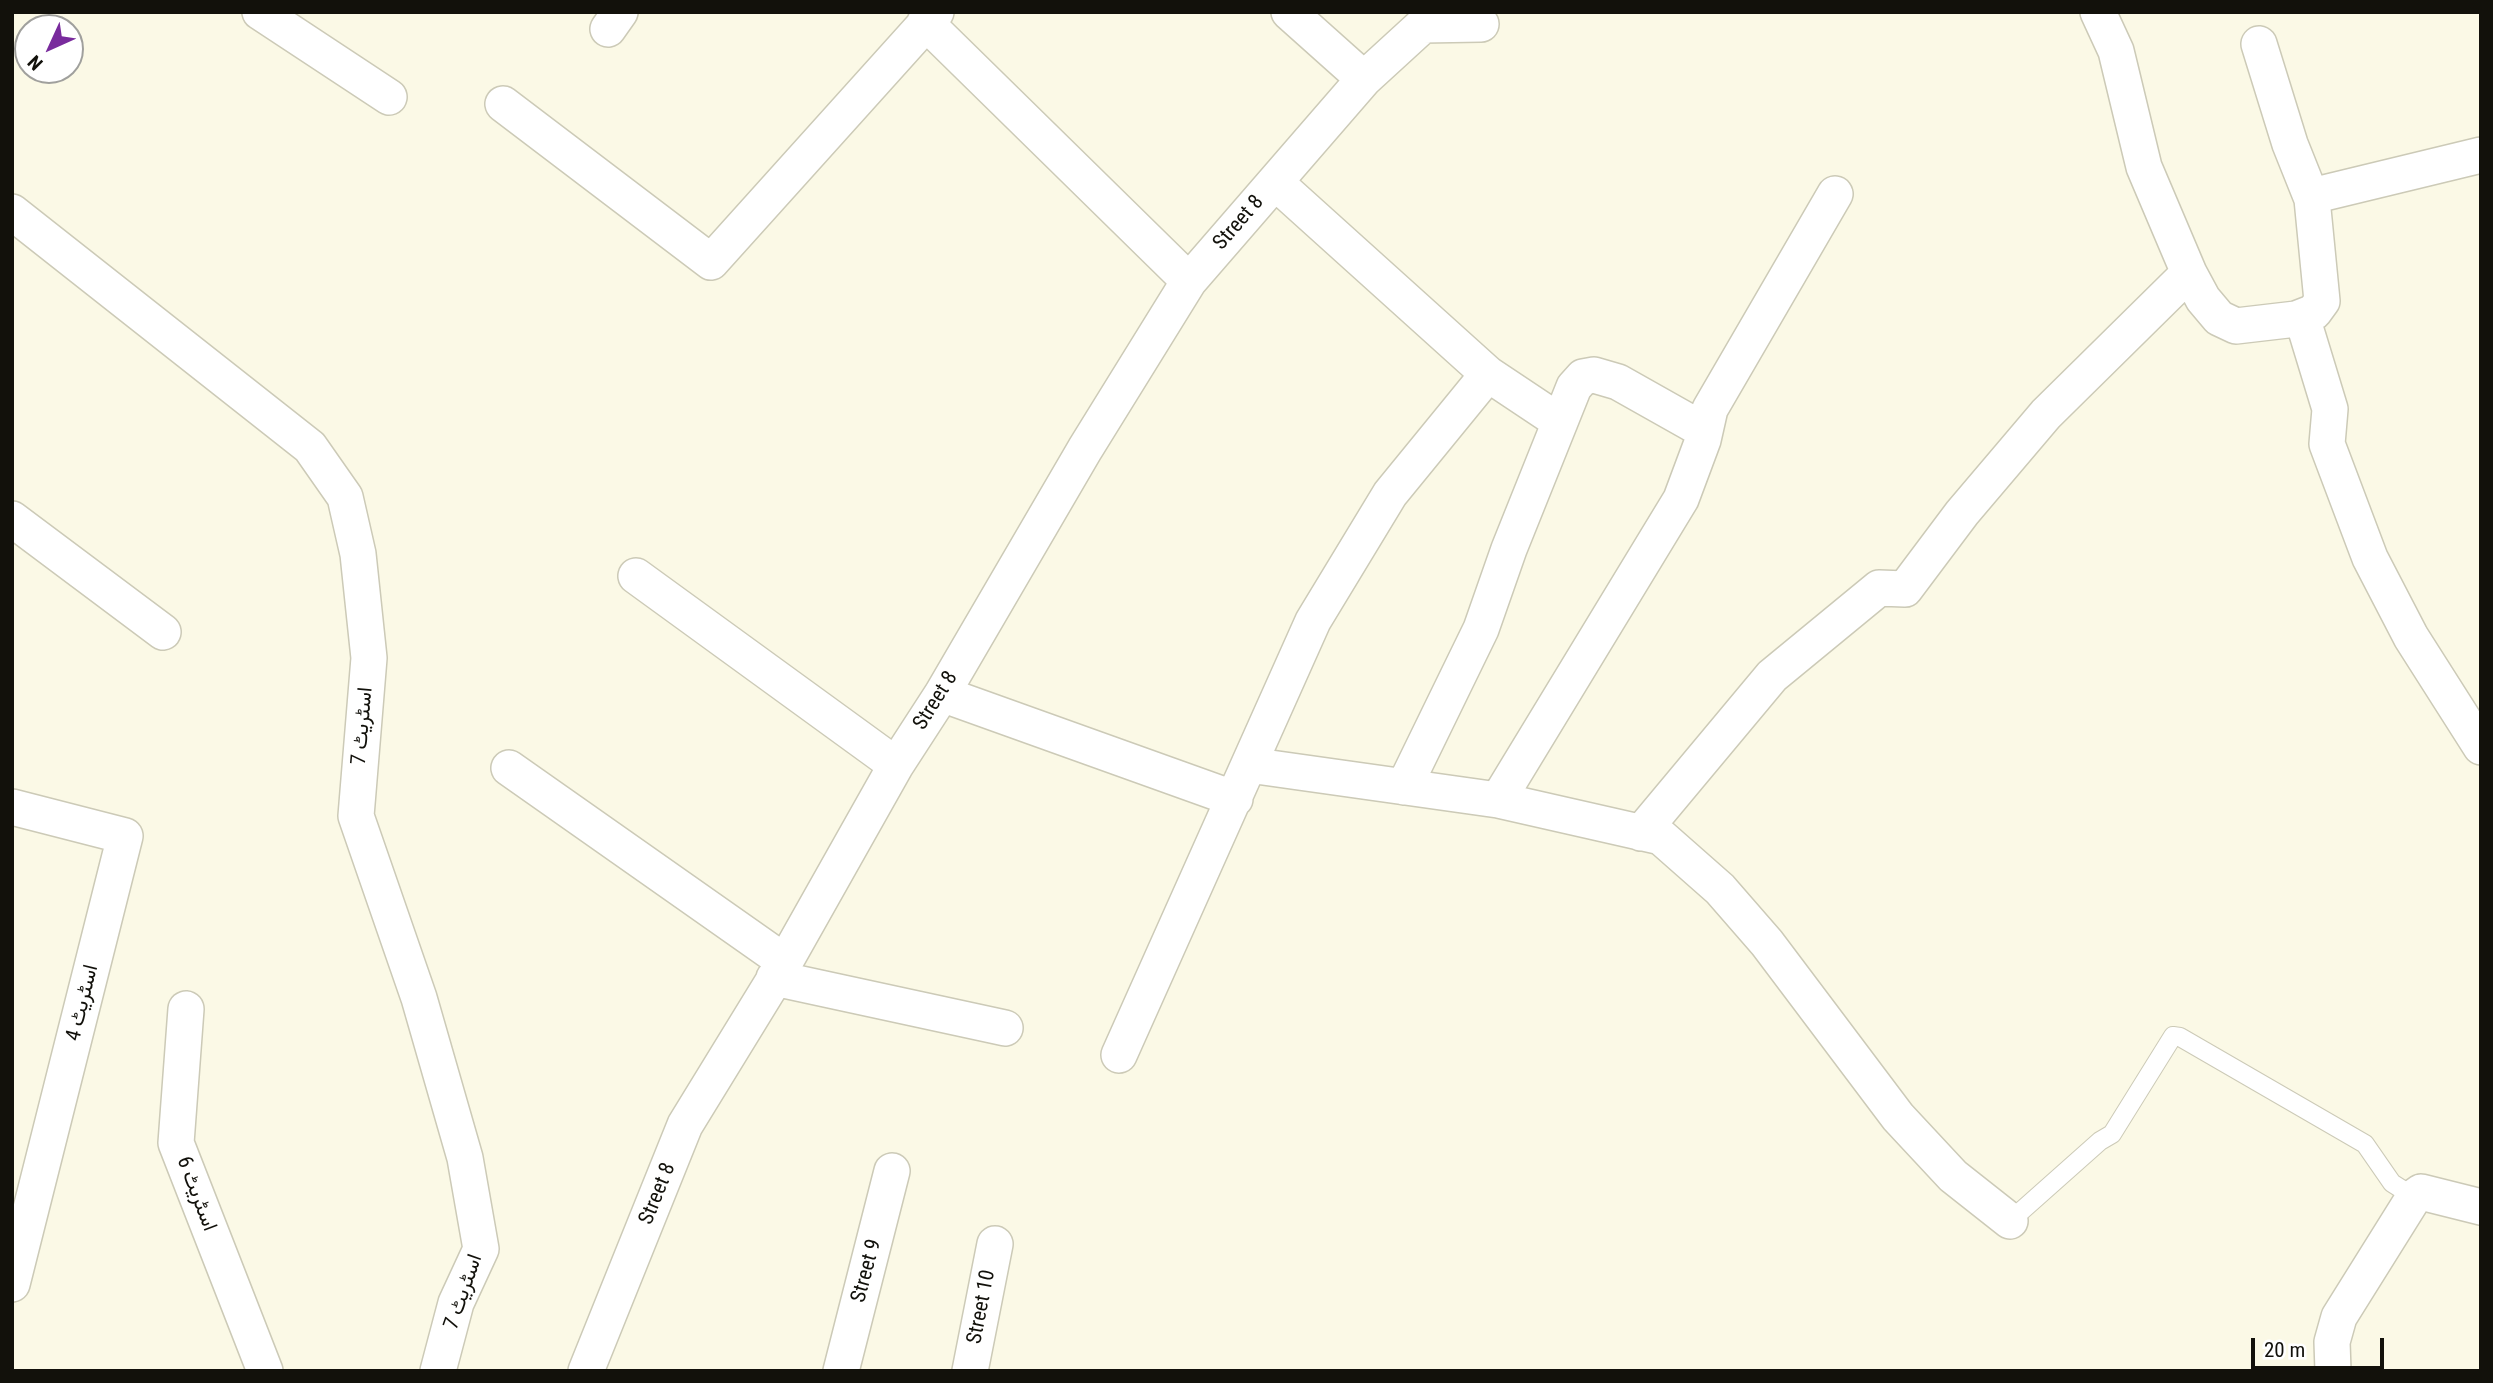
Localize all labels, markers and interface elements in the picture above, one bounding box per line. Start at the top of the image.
north arrow [14,14,84,84]
text: N [23,51,47,75]
street label: Street 8 [1208,190,1270,256]
street label: Street 8 [908,667,964,735]
street label: اسٹریٹ 7 [347,686,379,766]
street label: اسٹریٹ 4 [61,962,105,1044]
street label: اسٹریٹ 6 [170,1153,222,1235]
street label: Street 8 [634,1159,682,1229]
street label: Street 9 [846,1237,888,1305]
street label: اسٹریٹ 7 [439,1251,489,1333]
street label: Street 10 [962,1268,1002,1346]
scale bar [2255,1324,2388,1368]
text: 20 m [2264,1338,2305,1362]

